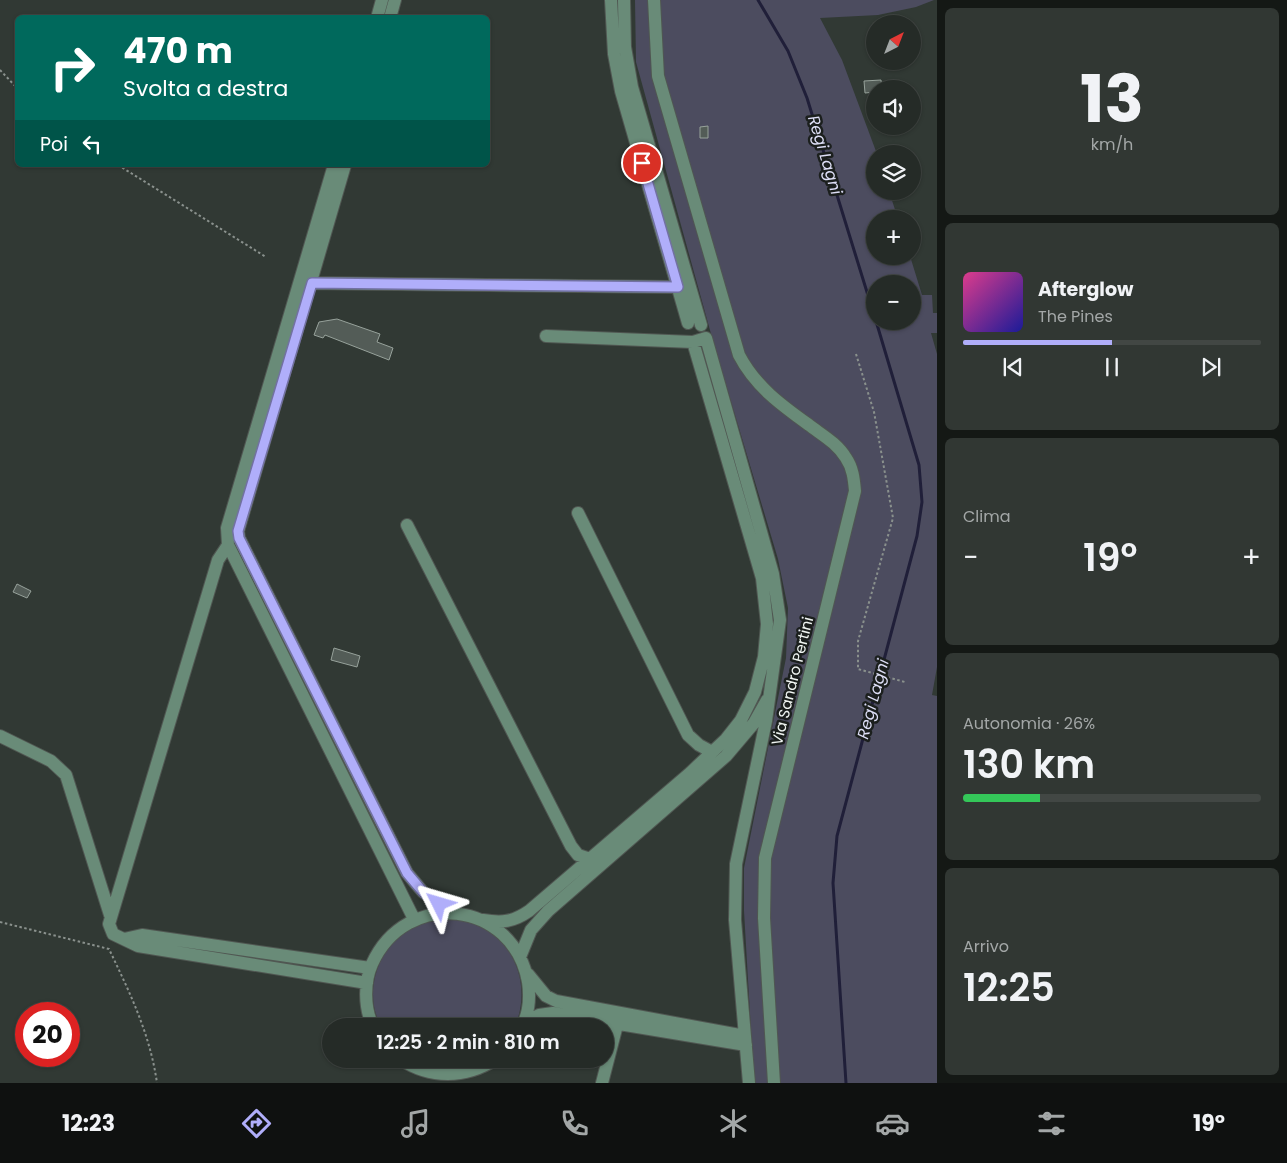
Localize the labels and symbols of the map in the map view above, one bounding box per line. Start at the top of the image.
north arrow [866,15,921,70]
water label: Regi Lagni [802,112,848,199]
pin [621,142,663,184]
street label: Via Sandro Pertini [766,614,818,748]
water label: Regi Lagni [851,655,895,742]
position arrow [412,877,464,929]
speed limit sign: 20 [15,1002,80,1067]

